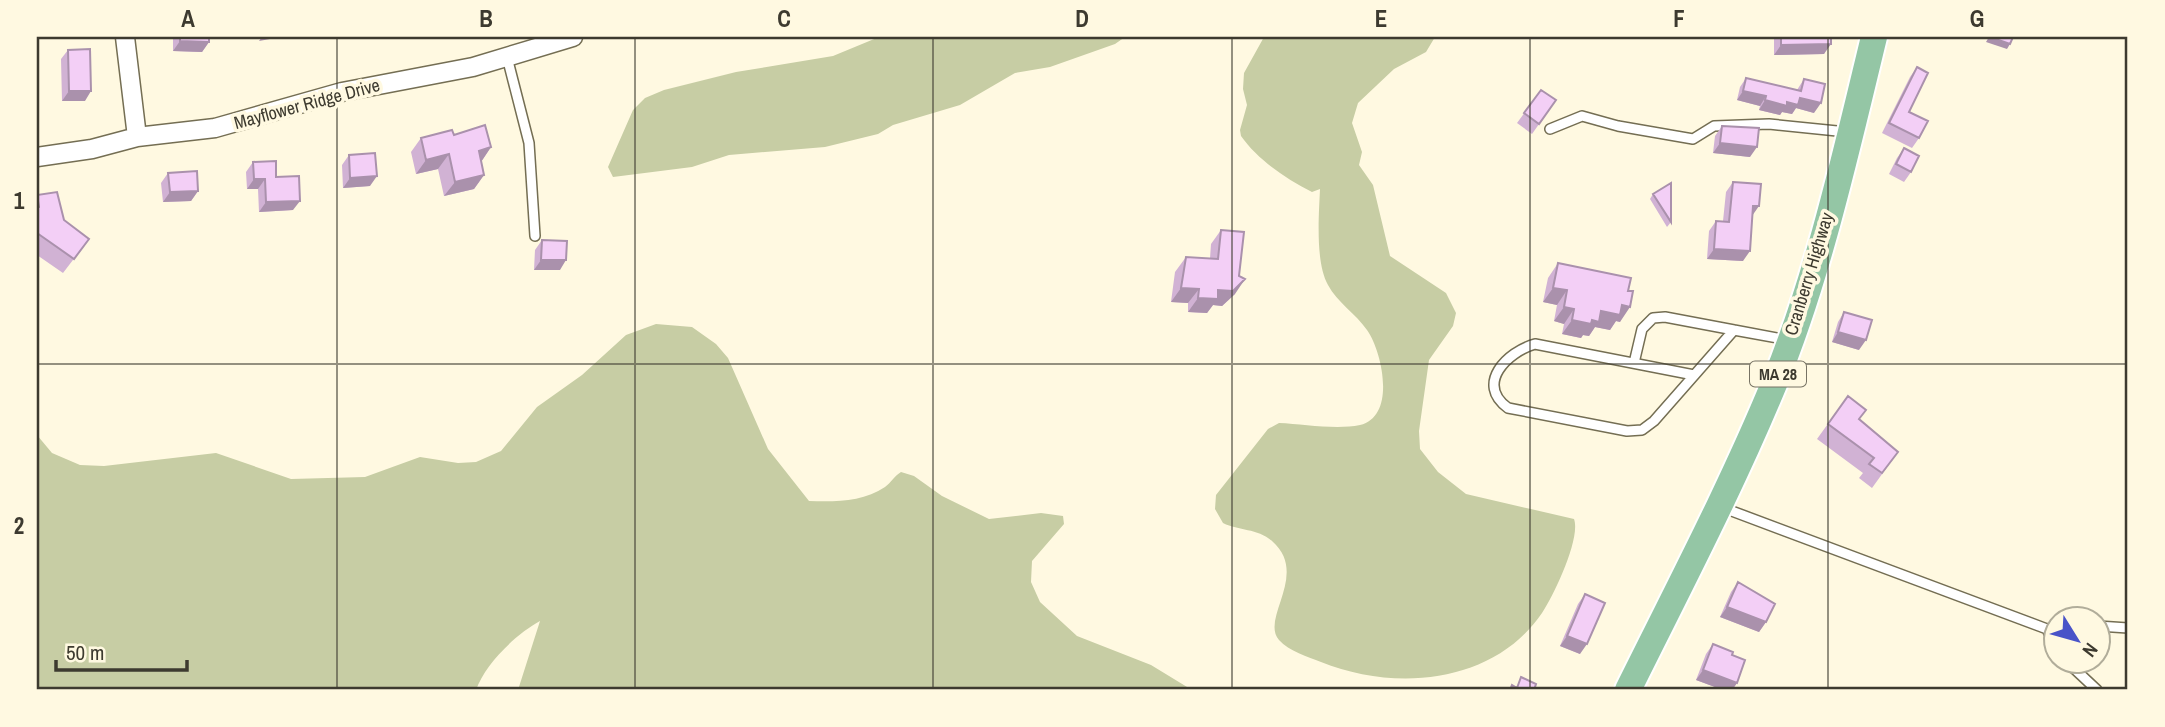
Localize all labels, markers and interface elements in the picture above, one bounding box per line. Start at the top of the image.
text: A [181,3,195,34]
text: B [479,3,493,34]
text: C [777,3,791,34]
text: D [1075,3,1089,34]
text: E [1375,3,1387,34]
text: F [1673,3,1685,34]
text: G [1970,3,1984,34]
street label: Mayflower Ridge Drive [231,72,383,135]
text: 1 [14,185,25,216]
street label: Cranberry Highway [1778,209,1839,338]
road number: MA 28 [1750,362,1806,386]
text: 2 [14,510,24,541]
north arrow [2042,604,2112,674]
scale bar [56,629,187,673]
text: 50 m [66,638,104,667]
text: N [2077,638,2104,663]

